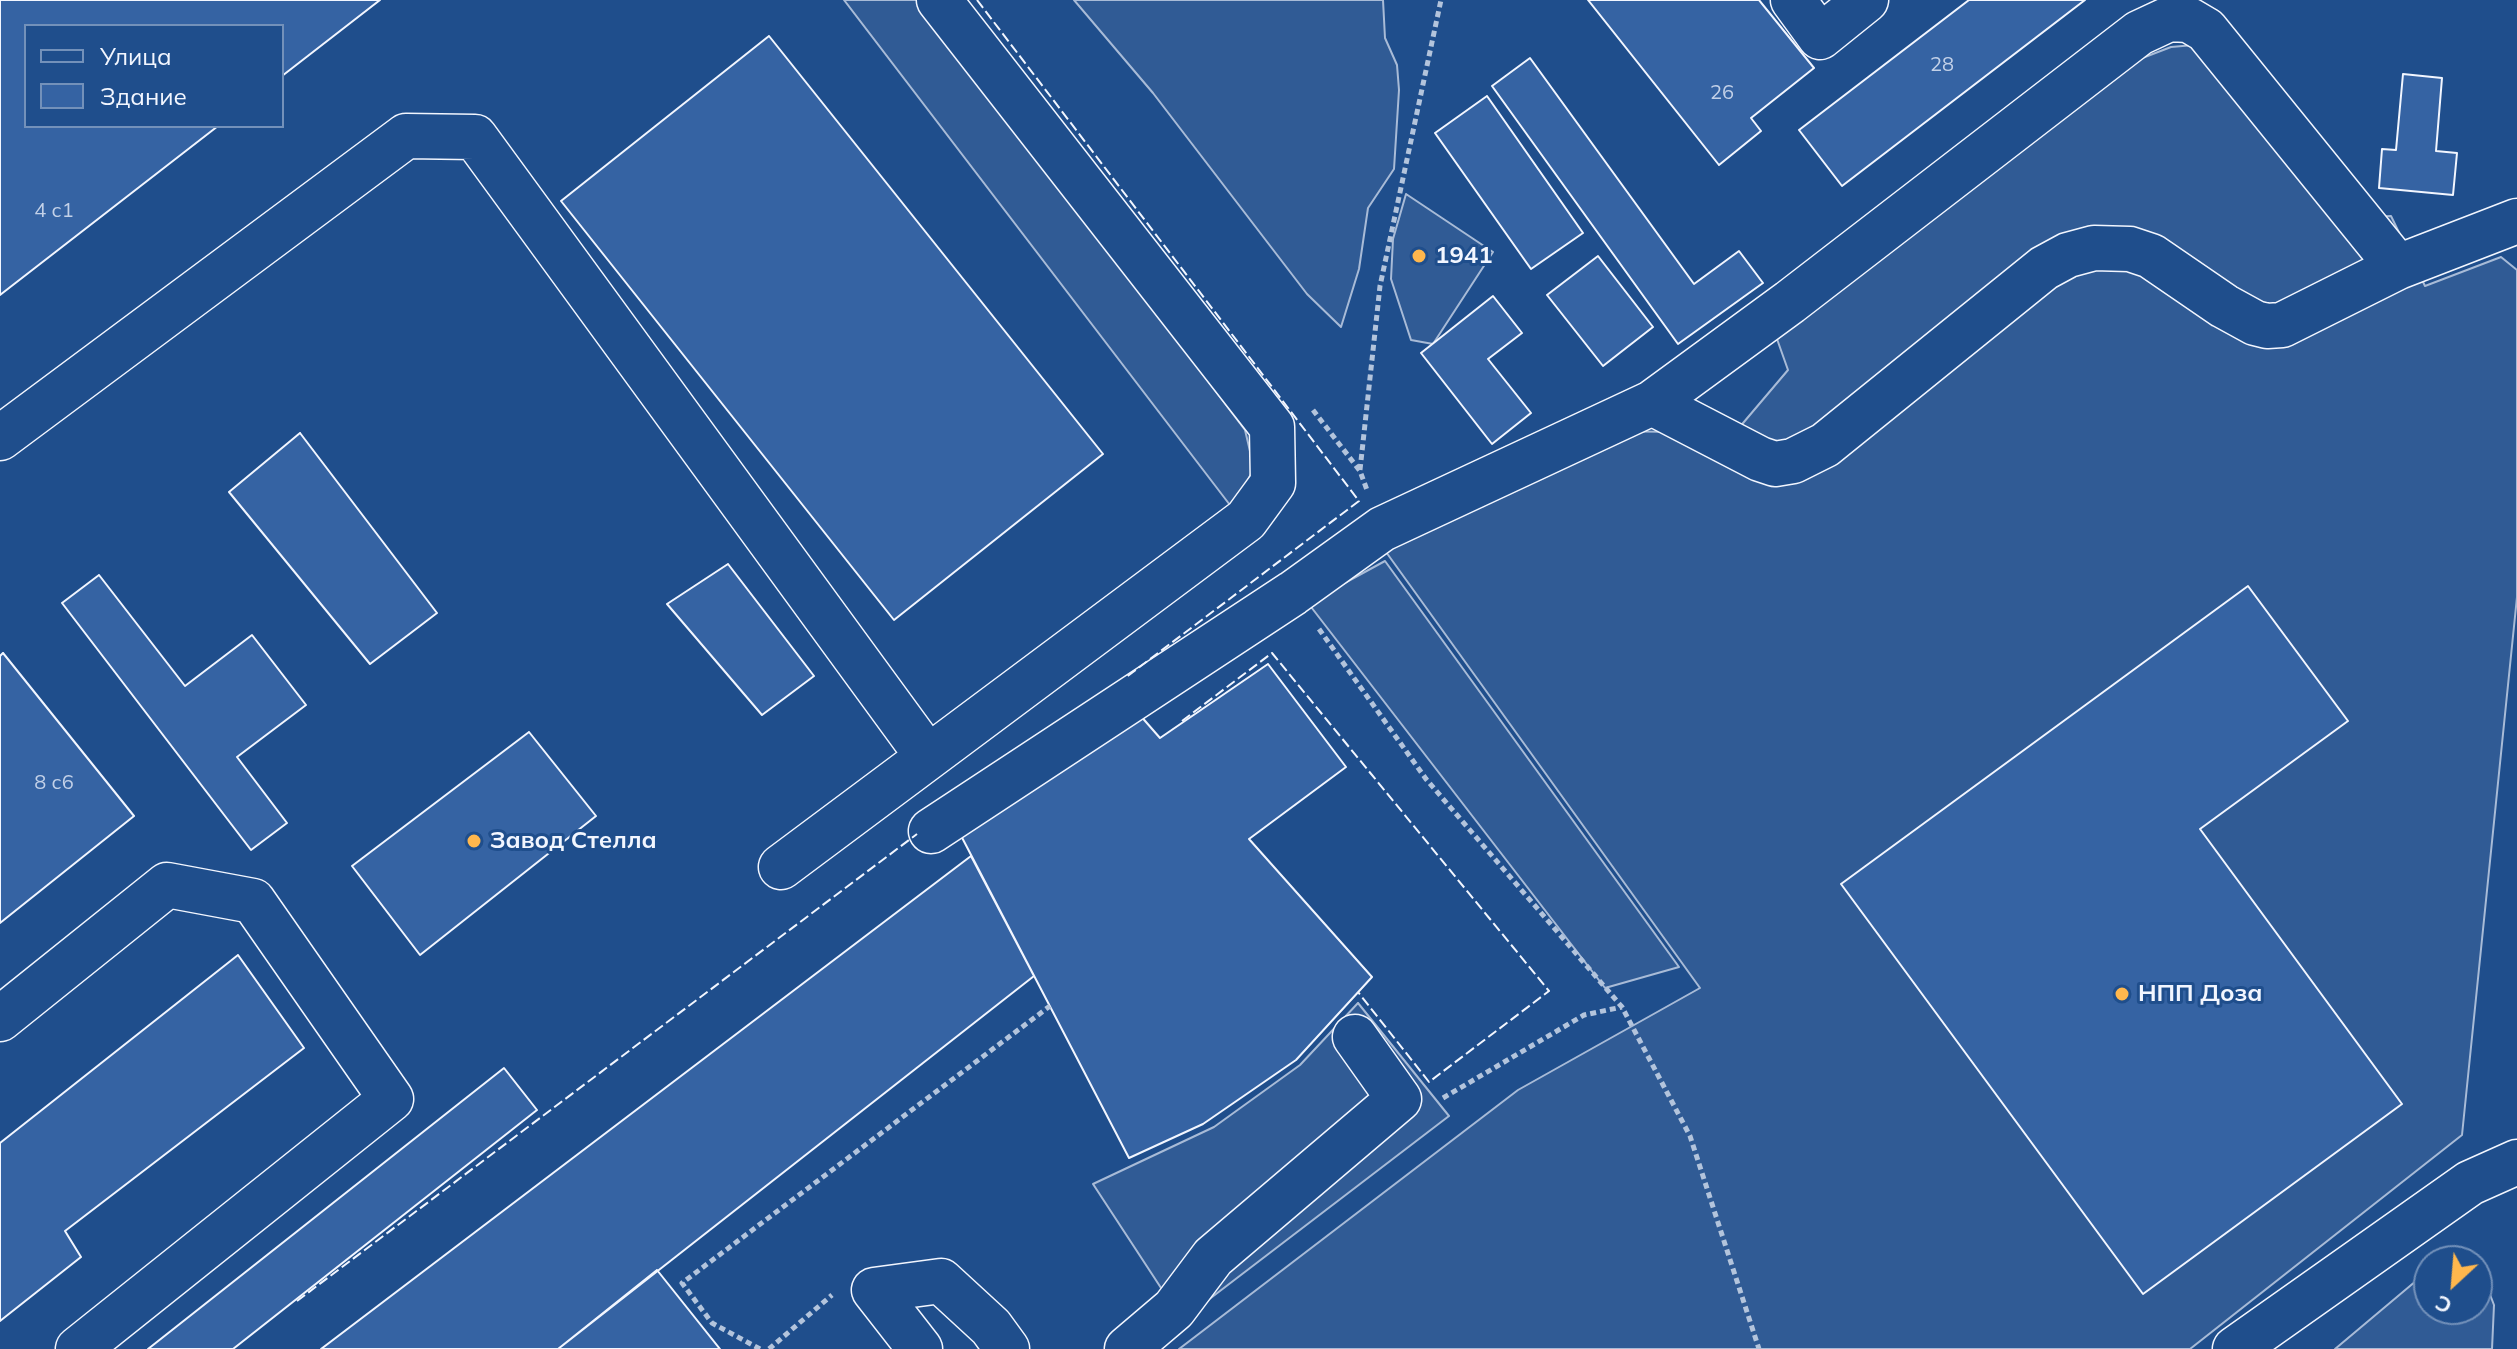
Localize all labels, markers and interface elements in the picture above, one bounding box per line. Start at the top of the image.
legend [24,24,284,128]
text: Улица [100,41,172,71]
house number: 28 [1930,53,1954,77]
text: Здание [100,81,187,111]
house number: 26 [1710,81,1734,105]
house number: 4 с1 [34,199,74,223]
place label: 1941 [1435,242,1493,270]
marker: 1941 [1410,247,1428,265]
house number: 8 с6 [34,771,74,795]
place label: Завод Стелла [490,827,657,855]
marker: Завод Стелла [465,832,483,850]
place label: НПП Доза [2138,980,2262,1008]
marker: НПП Доза [2113,985,2131,1003]
north arrow [2413,1245,2493,1325]
text: С [2430,1289,2456,1321]

